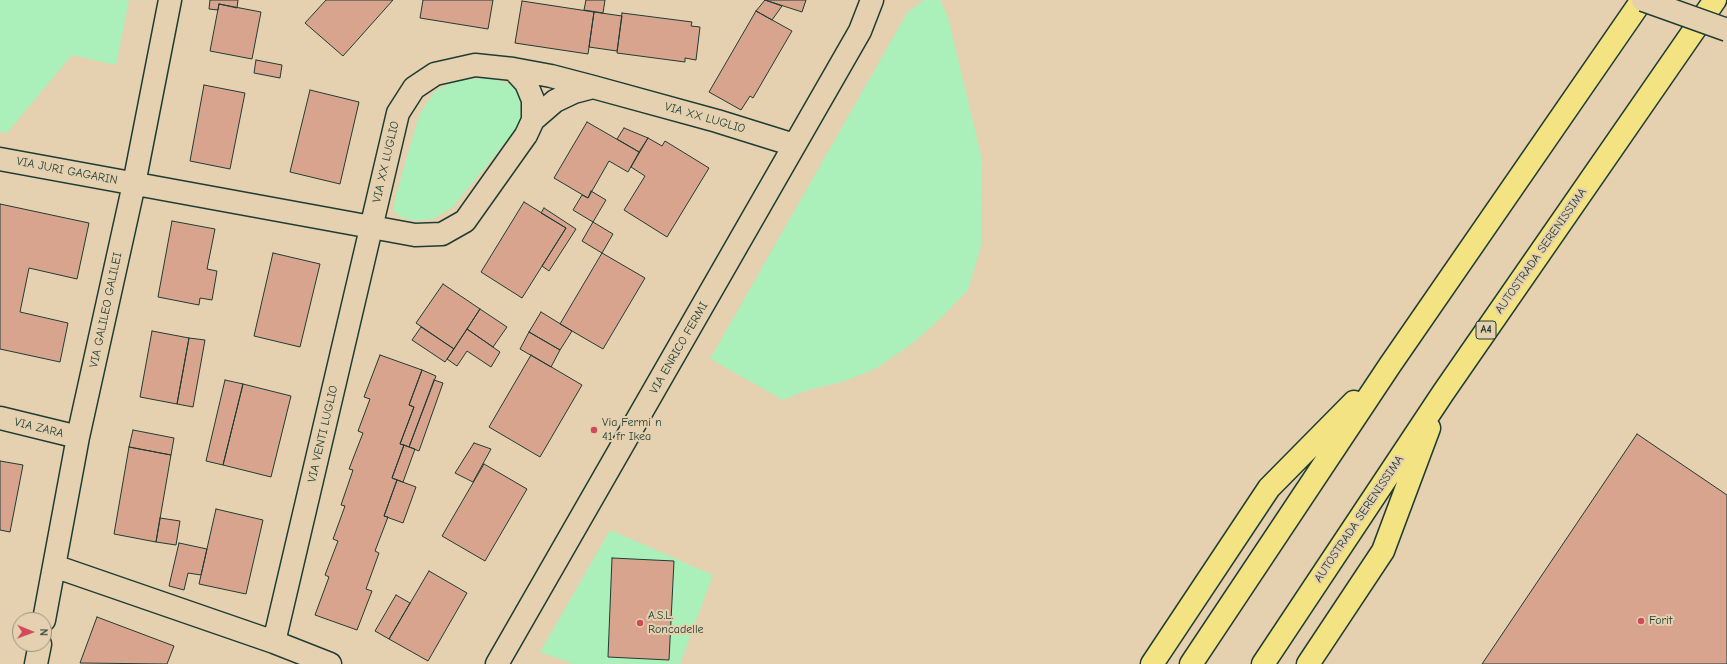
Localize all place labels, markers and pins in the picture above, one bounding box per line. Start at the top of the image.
place label: Via Fermi n 41 fr Ikea [602,416,662,444]
marker: Via Fermi n 41 fr Ikea [589,425,599,435]
place label: A.S.L. Roncadelle [648,609,704,637]
place label: Forit [1649,614,1673,628]
marker: Forit [1636,616,1646,626]
marker: A.S.L. Roncadelle [635,618,645,628]

